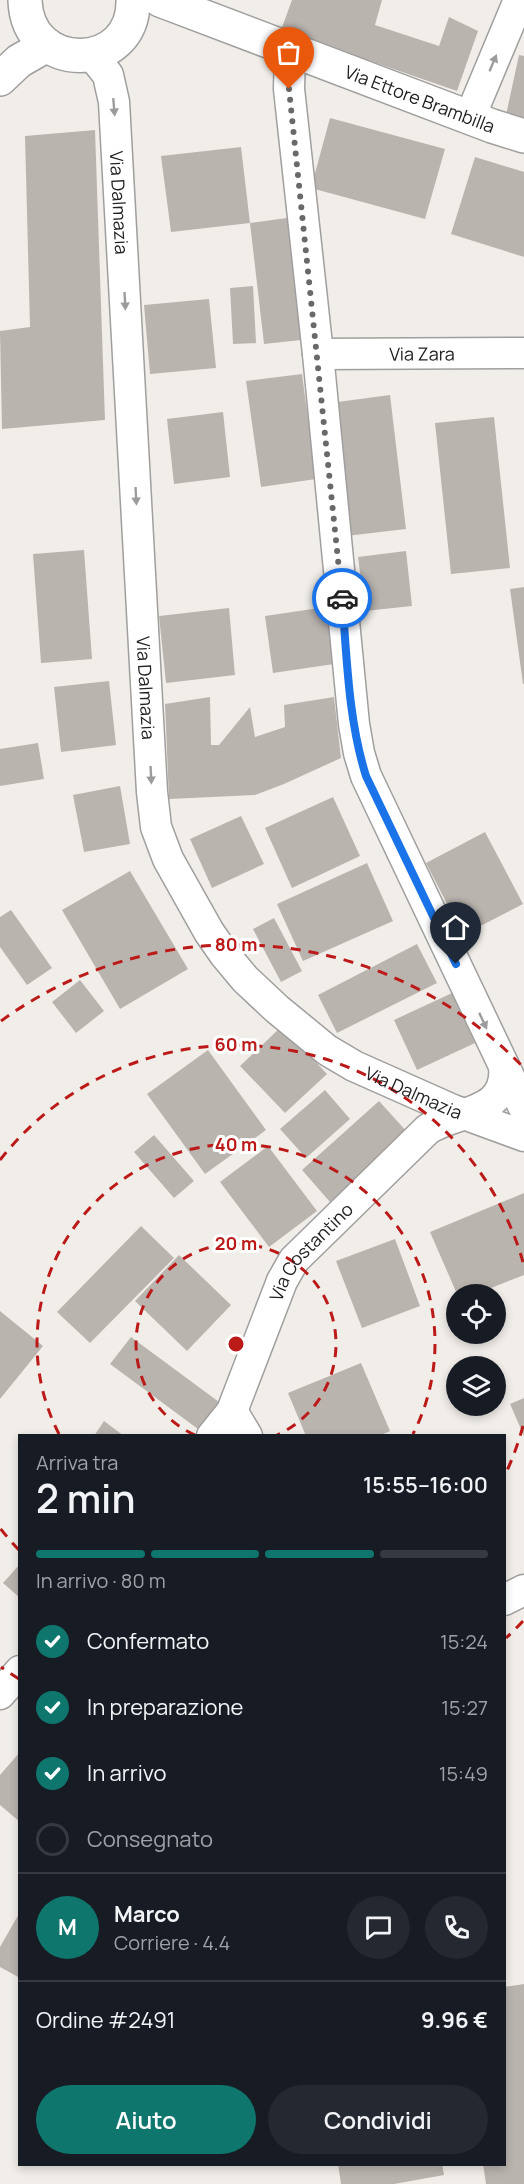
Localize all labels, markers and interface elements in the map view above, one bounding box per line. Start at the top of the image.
pin [263,27,314,89]
icon: bag [272,36,305,69]
one-way arrow [488,54,498,72]
street label: Via Ettore Brambilla [341,59,498,138]
one-way arrow [109,97,119,116]
street label: Via Dalmazia [105,150,134,255]
one-way arrow [121,292,130,311]
street label: Via Zara [389,341,455,366]
one-way arrow [131,487,141,506]
courier [312,568,372,628]
icon: car [326,582,359,615]
street label: Via Dalmazia [131,635,161,740]
one-way arrow [147,765,156,784]
pin [430,902,481,964]
icon: home [439,911,472,944]
text: 80 m [215,932,257,956]
one-way arrow [478,1012,487,1029]
text: 60 m [215,1032,257,1056]
street label: Via Dalmazia [362,1061,465,1124]
text: 40 m [215,1132,257,1156]
street label: Via Costantino [264,1197,358,1304]
text: 20 m [215,1231,257,1255]
map controls [446,1284,506,1416]
button: locate [446,1284,506,1344]
centre of rings [226,1334,246,1354]
button: layers [446,1356,506,1416]
text: Arriva tra [36,1449,118,1476]
text: 15:55–16:00 [363,1470,488,1500]
text: 2 min [36,1471,135,1525]
text: In arrivo · 80 m [36,1567,166,1594]
icon: check [36,1625,69,1658]
text: Confermato [87,1626,209,1656]
text: 15:24 [440,1628,488,1655]
icon: check [36,1691,69,1724]
text: In preparazione [87,1692,243,1722]
text: 15:27 [441,1694,488,1721]
icon: check [36,1757,69,1790]
text: In arrivo [87,1758,167,1788]
text: 15:49 [439,1760,488,1787]
text: Consegnato [87,1824,213,1854]
button: chat [347,1896,410,1959]
button: phone [425,1896,488,1959]
text: Marco [114,1899,180,1929]
text: M [58,1912,77,1942]
text: Corriere · 4.4 [114,1929,230,1956]
text: Ordine #2491 [36,2005,175,2035]
text: 9.96 € [421,2005,488,2035]
button: Aiuto [36,2085,256,2154]
button: Condividi [268,2085,488,2154]

